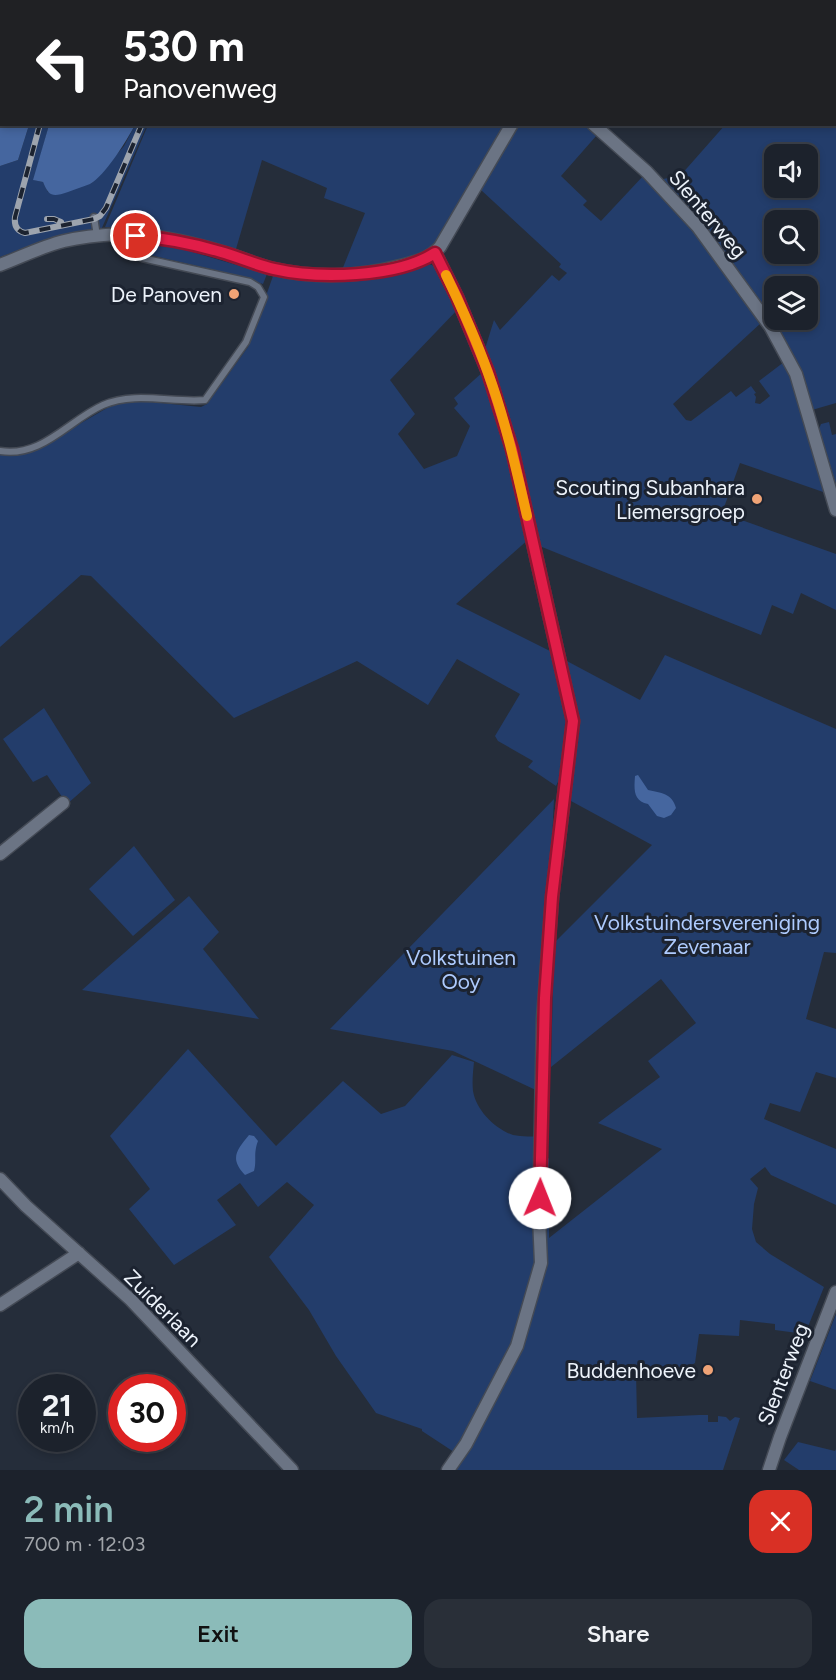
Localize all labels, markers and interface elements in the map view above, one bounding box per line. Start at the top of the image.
text: 530 m [123,21,245,72]
icon: left [24,24,102,102]
text: Panovenweg [123,72,277,105]
map controls [764,144,818,330]
button: sound [764,144,818,198]
street label: Slenterweg [664,165,752,263]
pin [110,210,161,261]
button: search [764,210,818,264]
icon: arrive [119,219,152,252]
button: layers [764,276,818,330]
place label: De Panoven [111,282,222,307]
marker: De Panoven [227,287,241,301]
place label: Scouting Subanhara Liemersgroep [555,475,745,524]
marker: Scouting Subanhara Liemersgroep [750,492,764,506]
park label: Volkstuindersvereniging Zevenaar [594,910,820,959]
park label: Volkstuinen Ooy [406,945,516,994]
position arrow [508,1166,572,1230]
street label: Zuiderlaan [119,1264,207,1352]
street label: Slenterweg [752,1319,814,1429]
place label: Buddenhoeve [566,1358,696,1383]
marker: Buddenhoeve [701,1363,715,1377]
speed limit sign: 30 [108,1374,186,1452]
text: 21 [42,1387,72,1424]
text: km/h [40,1419,74,1437]
text: 2 min [24,1488,114,1531]
button: close [749,1490,812,1553]
text: 700 m · 12:03 [24,1532,146,1556]
button: Exit [24,1599,412,1668]
button: Share [424,1599,812,1668]

